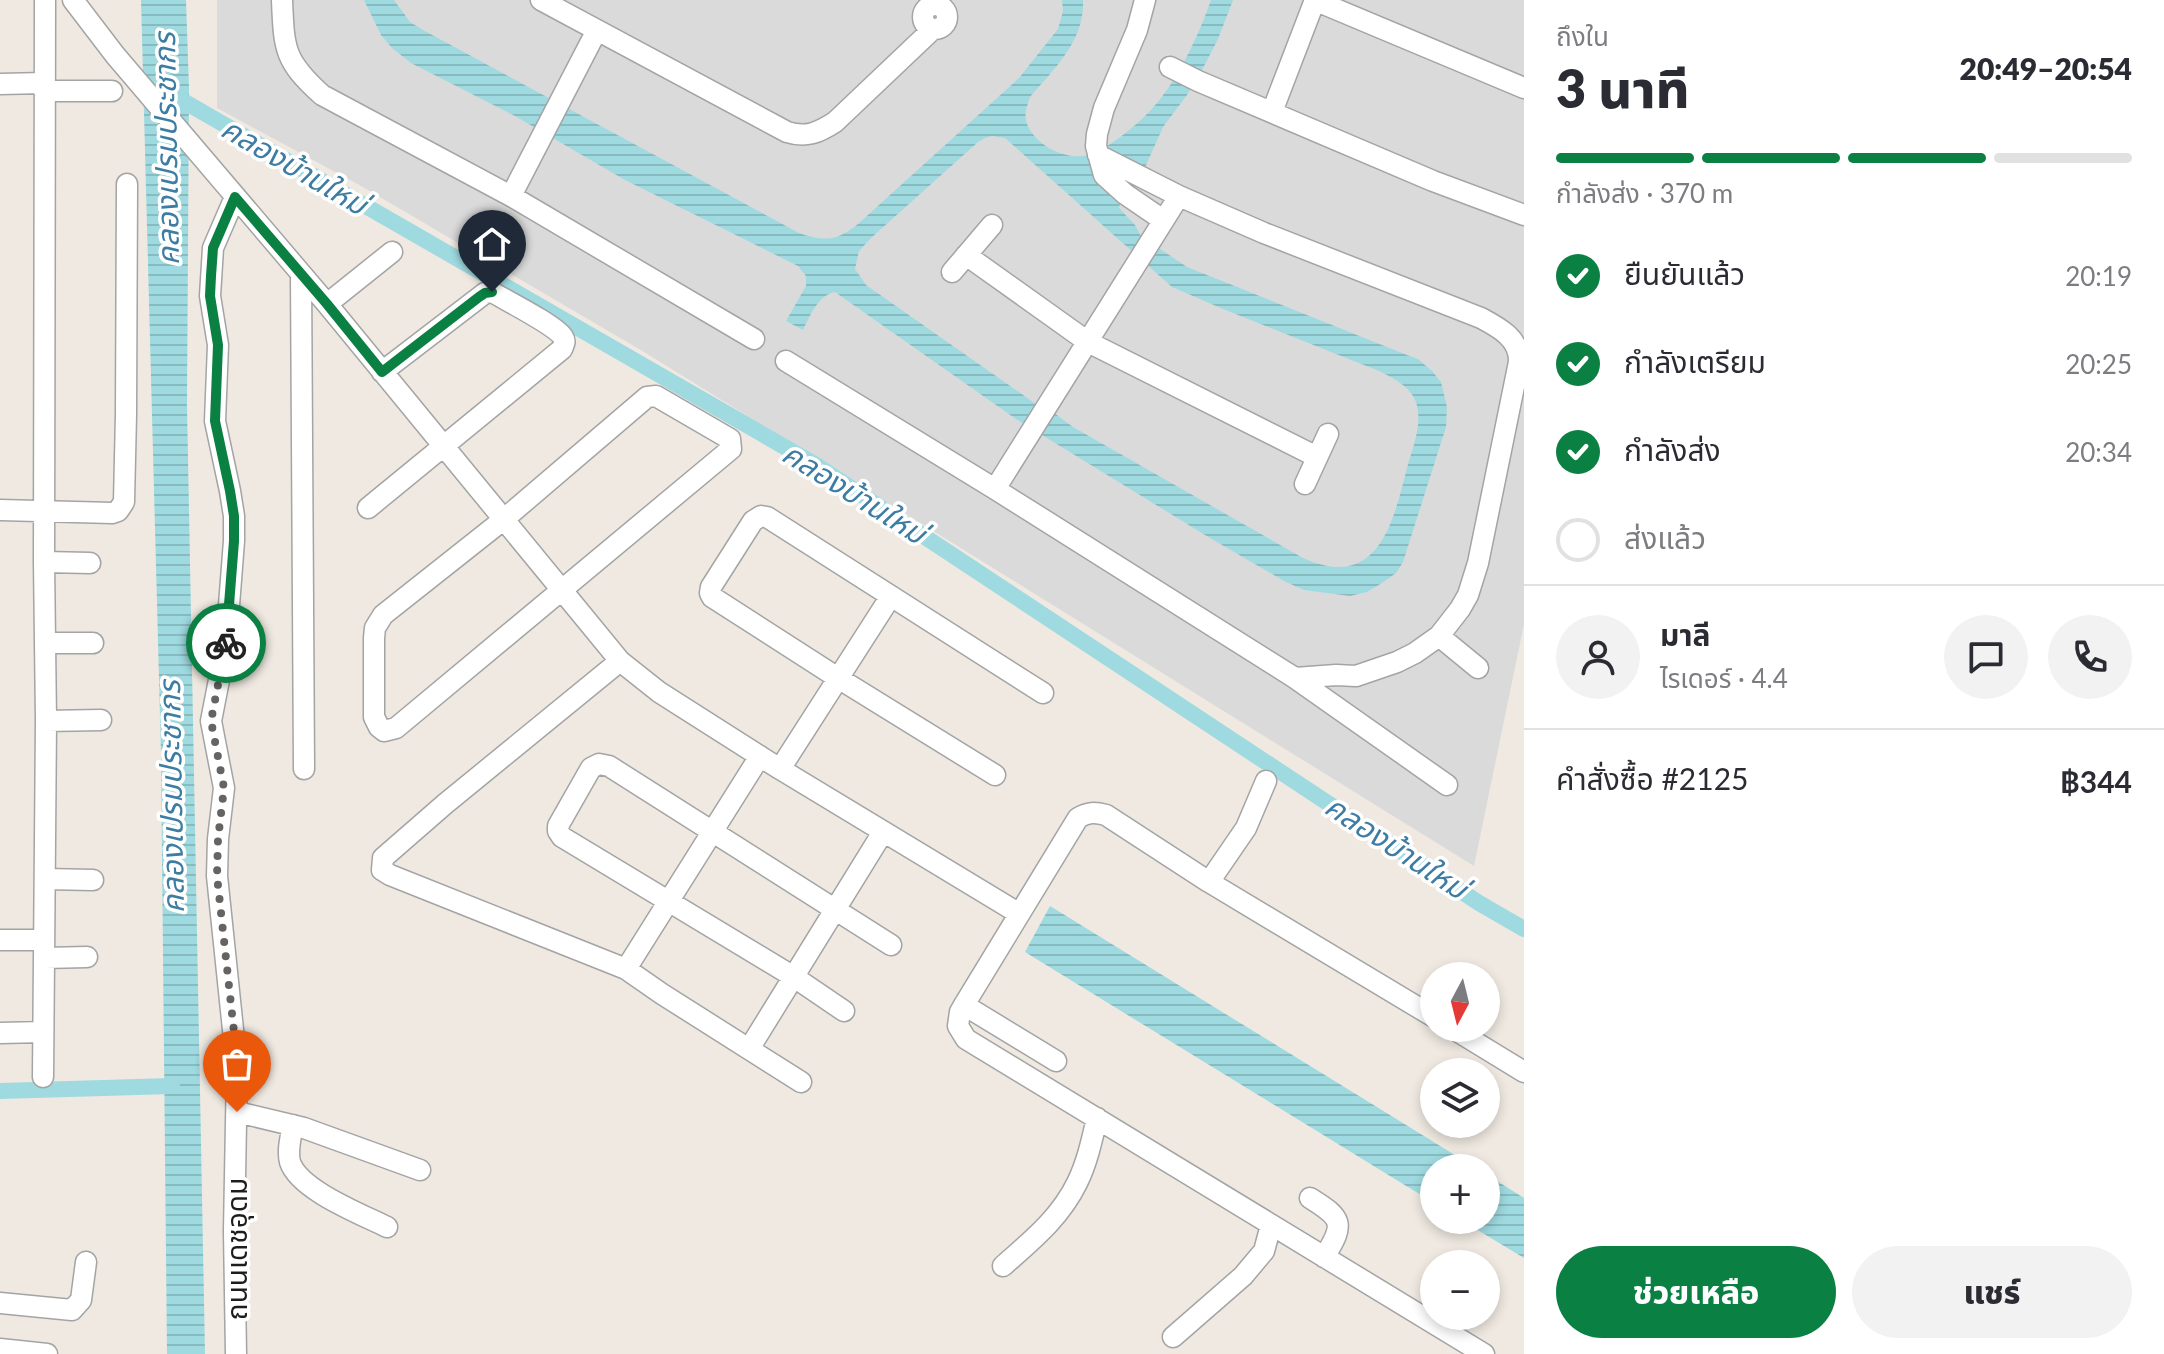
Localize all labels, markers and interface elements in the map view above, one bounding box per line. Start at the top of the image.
text: ถึงใน [1556,20,1609,52]
water label: คลองเปรมประชากร [145,30,185,266]
text: 20:49–20:54 [1959,50,2132,86]
text: 3 นาที [1556,57,1689,119]
water label: คลองบ้านใหม่ [216,109,378,223]
text: กำลังส่ง · 370 m [1556,177,1733,209]
pin [458,210,526,292]
icon: home [470,222,514,266]
icon: check [1556,254,1600,298]
text: ยืนยันแล้ว [1624,255,1745,291]
text: 20:19 [2065,260,2132,292]
icon: check [1556,342,1600,386]
text: กำลังเตรียม [1624,343,1766,379]
text: 20:25 [2065,348,2132,380]
icon: check [1556,430,1600,474]
text: กำลังส่ง [1624,431,1721,467]
water label: คลองบ้านใหม่ [777,434,937,553]
text: 20:34 [2065,436,2132,468]
text: ส่งแล้ว [1624,519,1706,555]
courier [186,603,266,683]
button: person [1556,615,1640,699]
button: chat [1944,615,2028,699]
button: phone [2048,615,2132,699]
text: มาลี [1660,616,1710,652]
icon: bike [204,621,248,665]
text: ไรเดอร์ · 4.4 [1660,662,1788,694]
water label: คลองเปรมประชากร [150,678,190,914]
text: คำสั่งซื้อ #2125 [1556,760,1748,796]
text: ฿344 [2060,763,2132,799]
water label: คลองบ้านใหม่ [1319,787,1478,908]
north arrow [1420,962,1500,1042]
map controls [1420,962,1500,1330]
pin [203,1030,271,1112]
icon: bag [215,1042,259,1086]
button: layers [1420,1058,1500,1138]
button: + [1420,1154,1500,1234]
street label: ถนนเดชอุดม [219,1178,254,1320]
button: ช่วยเหลือ [1556,1246,1836,1338]
button: แชร์ [1852,1246,2132,1338]
button: − [1420,1250,1500,1330]

